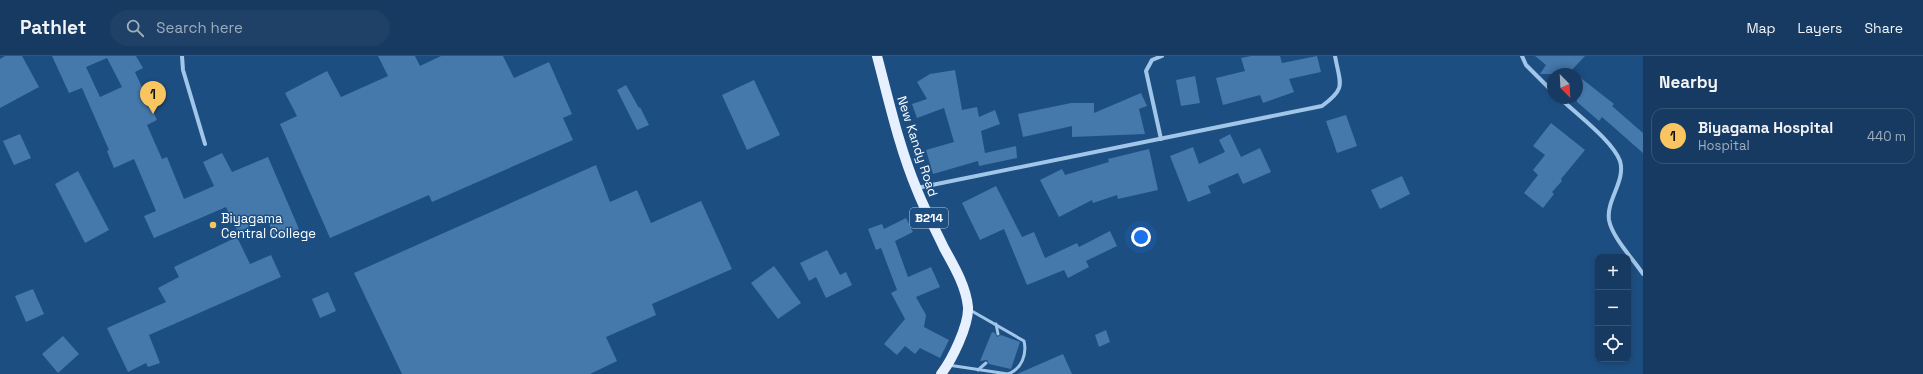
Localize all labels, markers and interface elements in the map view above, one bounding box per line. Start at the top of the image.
search box [110,10,390,46]
text: Pathlet [20,15,86,40]
icon: search [124,17,146,39]
text: Search here [156,18,243,37]
text: Map [1746,19,1776,37]
text: Layers [1798,19,1842,37]
text: Share [1864,19,1903,37]
north arrow [1547,68,1583,104]
text: Nearby [1659,71,1718,93]
pin: 1 [140,81,166,114]
street label: New Kandy Road [893,94,942,199]
text: Biyagama Hospital [1698,118,1833,137]
text: 1 [1670,128,1676,145]
text: 440 m [1867,128,1906,145]
text: Hospital [1698,137,1750,154]
road number: B214 [910,208,948,228]
place label: Biyagama Central College [221,210,316,242]
marker: Biyagama Central College [208,220,218,230]
your location [1131,227,1151,247]
map controls [1595,254,1631,362]
button: + [1595,254,1631,290]
button: − [1595,290,1631,326]
button: locate [1595,326,1631,362]

